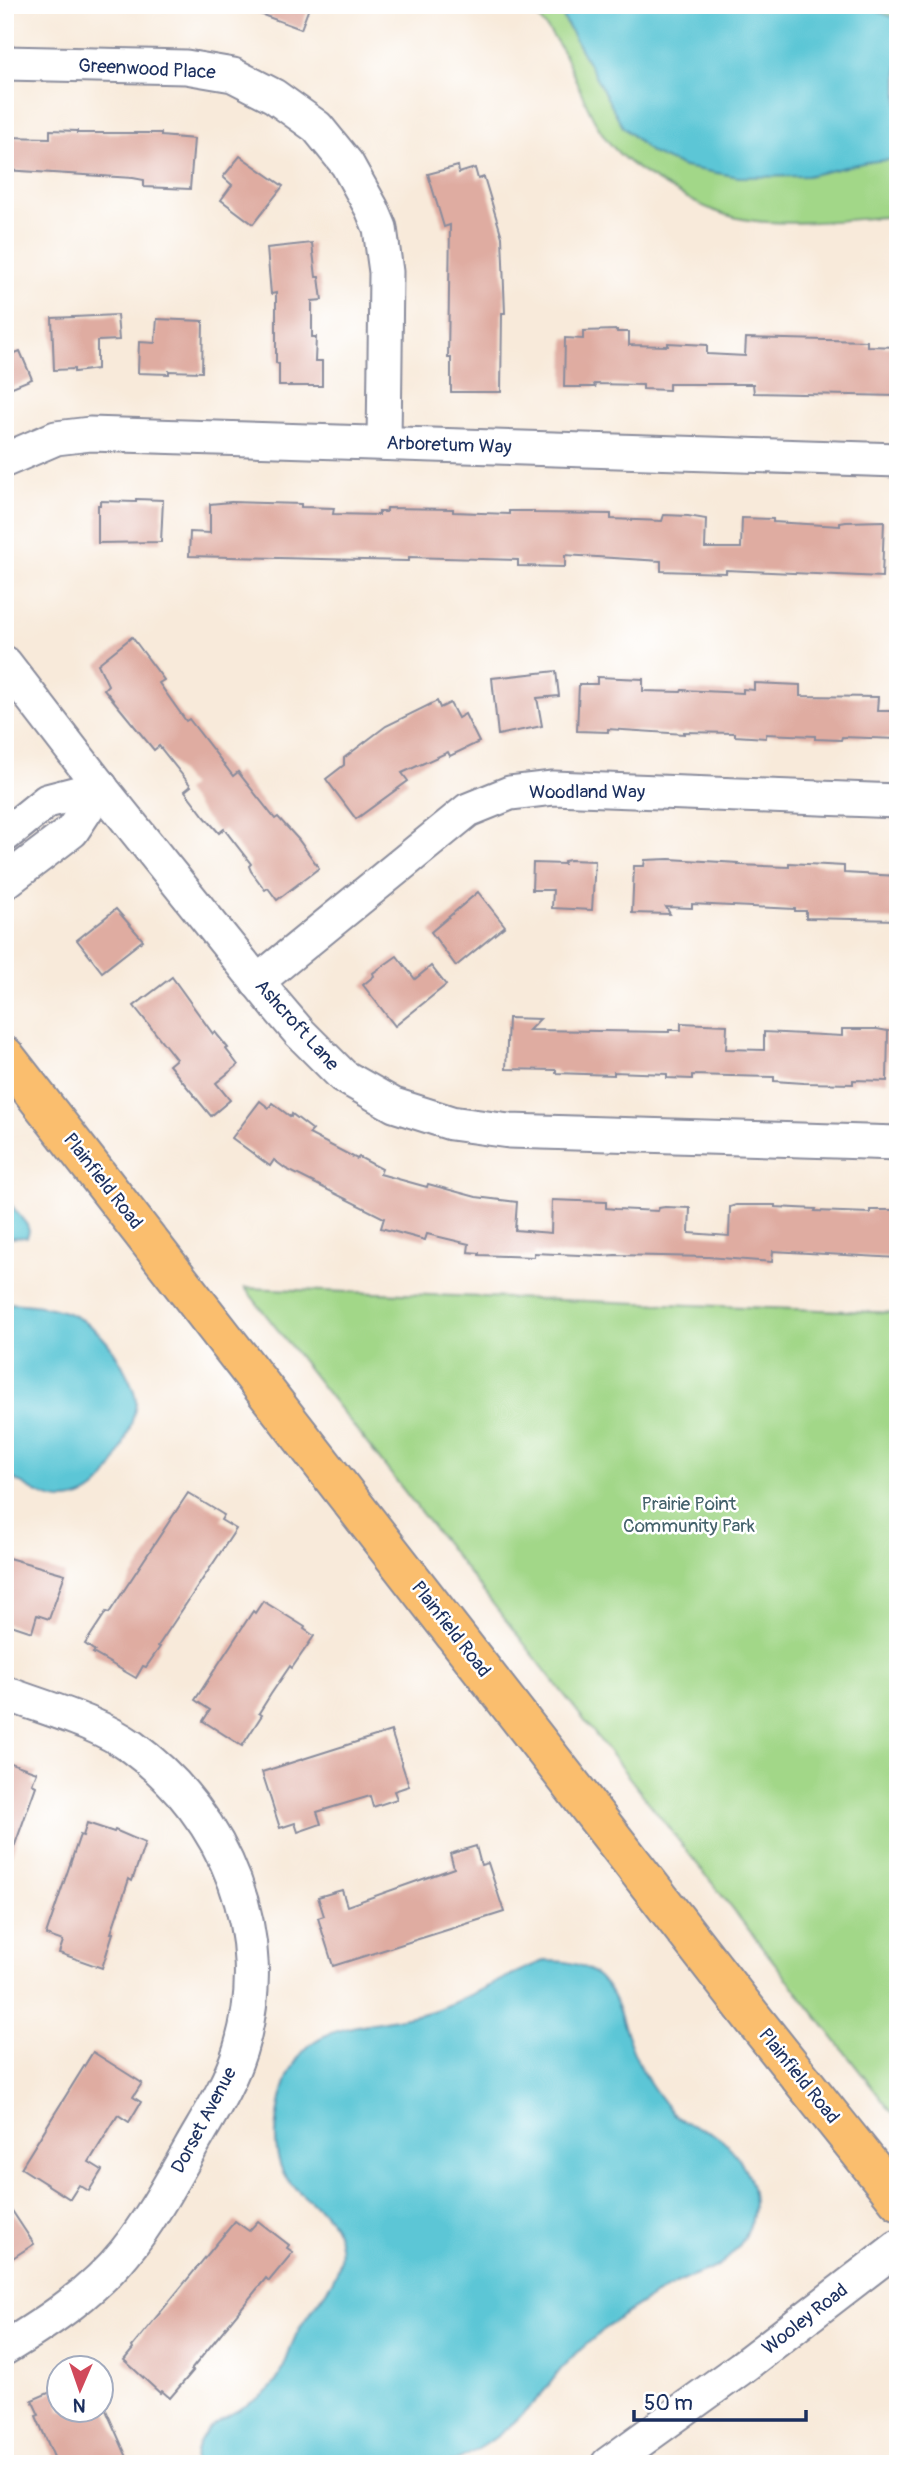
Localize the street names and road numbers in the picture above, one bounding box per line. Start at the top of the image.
street label: Greenwood Place [78,53,217,85]
street label: Arboretum Way [386,431,512,459]
street label: Woodland Way [529,780,645,804]
street label: Ashcroft Lane [250,974,345,1076]
street label: Plainfield Road [58,1128,148,1234]
street label: Plainfield Road [406,1576,496,1682]
street label: Plainfield Road [753,2024,845,2128]
street label: Dorset Avenue [166,2062,242,2177]
street label: Wooley Road [757,2278,853,2360]

